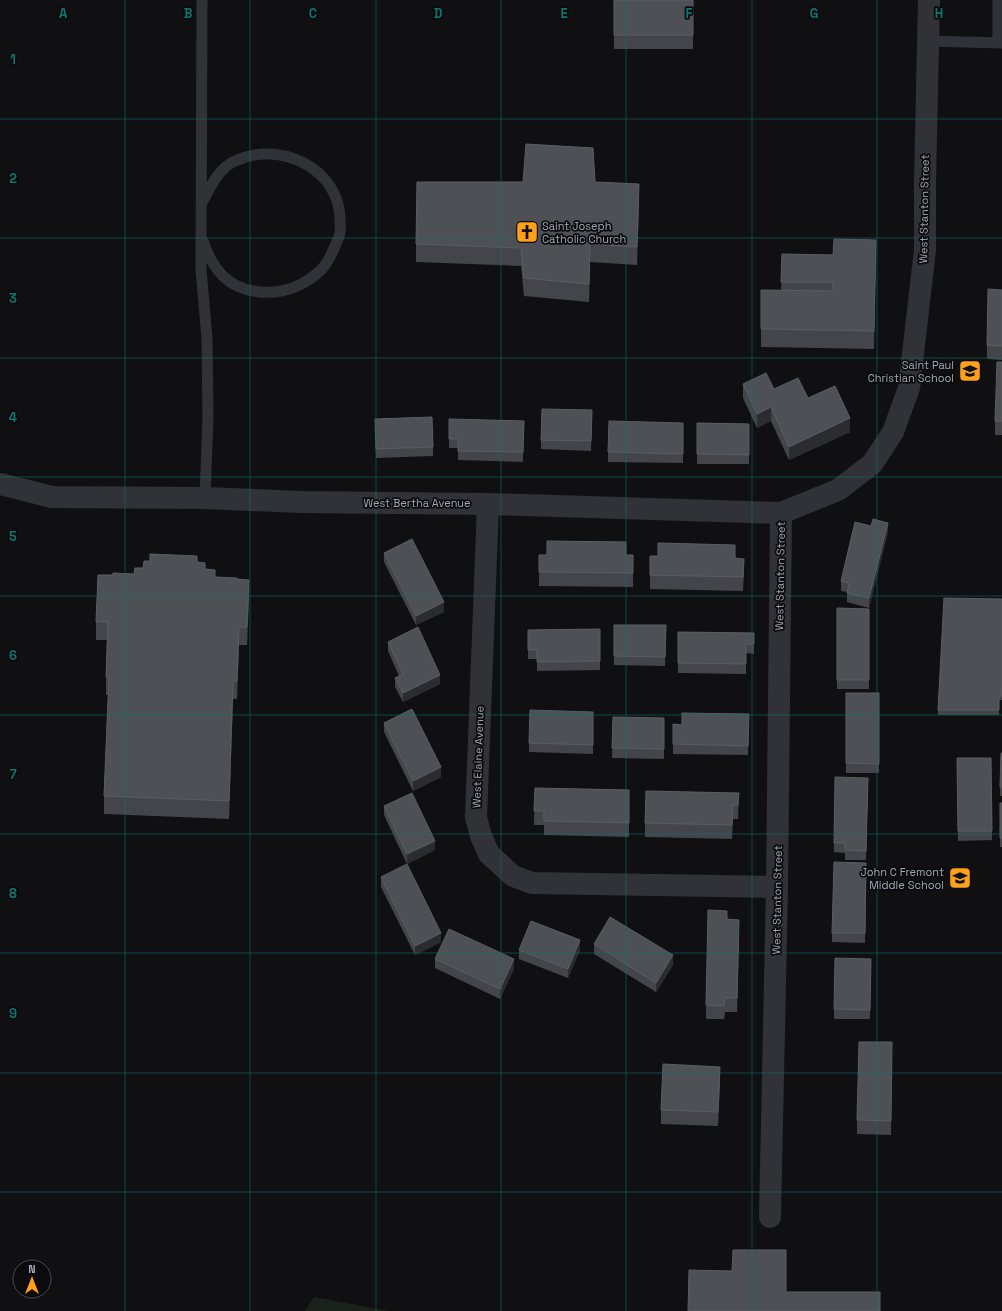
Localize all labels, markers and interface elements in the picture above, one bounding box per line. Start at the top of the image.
text: A [59,5,68,22]
text: B [184,5,193,22]
text: C [309,5,317,22]
text: D [434,5,443,22]
text: E [560,5,568,22]
text: F [686,5,693,22]
text: G [810,5,818,22]
text: H [935,5,943,22]
text: 1 [10,51,16,68]
street label: West Stanton Street [916,154,932,264]
text: 2 [9,170,17,187]
church icon: Saint Joseph Catholic Church [514,219,540,245]
place label: Saint Joseph Catholic Church [542,219,626,246]
text: 3 [9,290,17,307]
place label: Saint Paul Christian School [868,358,954,385]
school or university icon: Saint Paul Christian School [957,358,983,384]
text: 4 [9,409,17,426]
street label: West Bertha Avenue [363,496,471,510]
street label: West Stanton Street [772,521,788,631]
text: 5 [9,528,17,545]
text: 6 [9,647,17,664]
street label: West Elaine Avenue [469,706,487,808]
text: 7 [9,766,17,783]
street label: West Stanton Street [769,845,785,955]
place label: John C Fremont Middle School [860,865,944,892]
school or university icon: John C Fremont Middle School [947,865,973,891]
text: 8 [9,885,17,902]
text: 9 [9,1005,17,1022]
north arrow [12,1259,52,1299]
text: N [28,1262,36,1276]

